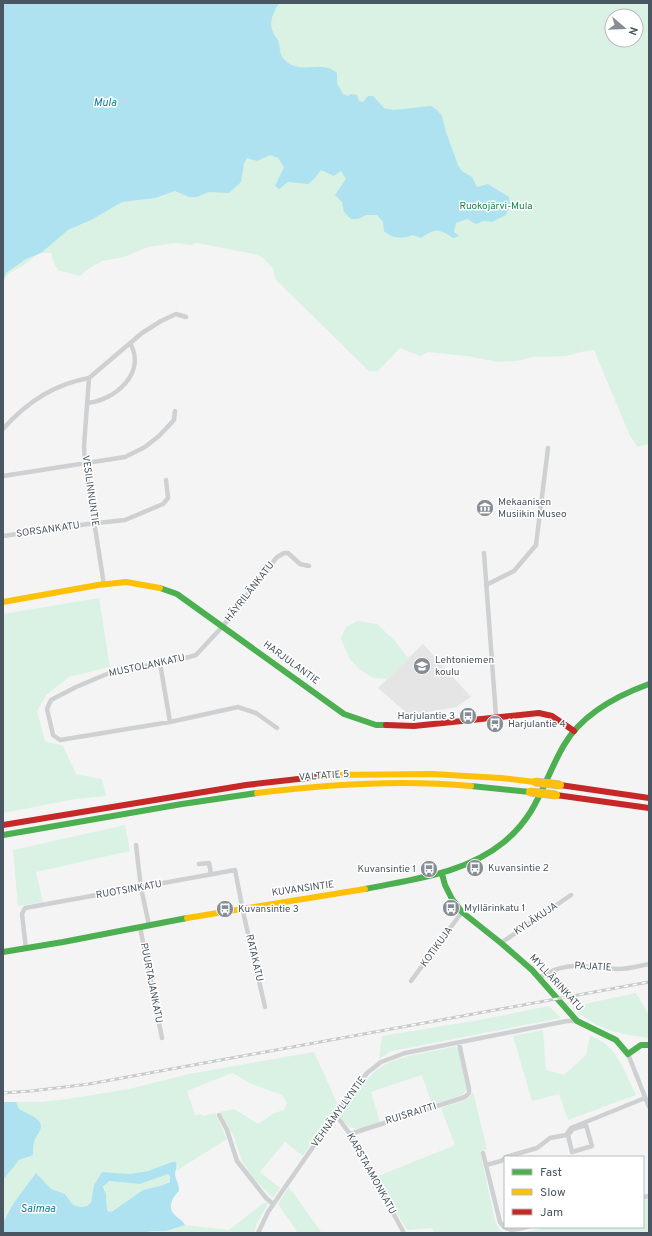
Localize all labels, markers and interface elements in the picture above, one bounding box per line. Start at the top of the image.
north arrow [604,8,644,48]
text: N [625,25,640,37]
water label: Mula [94,96,117,110]
park label: Ruokojärvi-Mula [459,200,533,213]
street label: VESILINNUNTIE [79,454,101,528]
place label: Mekaanisen Musiikin Museo [498,496,567,521]
museum icon: Mekaanisen Musiikin Museo [475,498,495,518]
street label: SORSANKATU [15,519,81,541]
street label: HÄYRILÄNKATU [223,559,277,625]
street label: HARJULANTIE [260,638,322,688]
street label: MUSTOLANKATU [108,652,186,680]
place label: Lehtoniemen koulu [435,654,494,679]
school or university icon: Lehtoniemen koulu [412,656,432,676]
bus stop icon: Harjulantie 3 [458,706,478,726]
place label: Harjulantie 3 [398,710,455,723]
bus stop icon: Harjulantie 4 [485,714,505,734]
place label: Harjulantie 4 [508,718,566,731]
street label: VALTATIE 5 [298,768,350,784]
bus stop icon: Kuvansintie 2 [465,858,485,878]
bus stop icon: Kuvansintie 1 [419,859,439,879]
place label: Kuvansintie 2 [488,862,549,875]
place label: Kuvansintie 1 [357,863,416,876]
street label: RUOTSINKATU [95,878,163,902]
street label: KUVANSINTIE [271,878,335,900]
bus stop icon: Myllärinkatu 1 [441,898,461,918]
bus stop icon: Kuvansintie 3 [215,899,235,919]
street label: KYLÄKUJA [512,900,560,938]
place label: Myllärinkatu 1 [464,902,525,915]
place label: Kuvansintie 3 [238,903,299,916]
street label: KOTIKUJA [418,924,456,970]
street label: RATAKATU [242,933,266,983]
street label: PUURTAJANKATU [137,942,165,1024]
street label: MYLLÄRINKATU [526,952,586,1014]
street label: PAJATIE [574,960,612,974]
street label: VEHNÄMYLLYNTIE [309,1074,369,1150]
street label: RUISRAITTI [384,1100,438,1128]
street label: KARSTAAMONKATU [343,1131,399,1217]
legend [504,1156,644,1228]
text: Fast [540,1165,562,1181]
text: Slow [540,1185,566,1201]
water label: Saimaa [20,1202,56,1216]
text: Jam [540,1205,563,1221]

